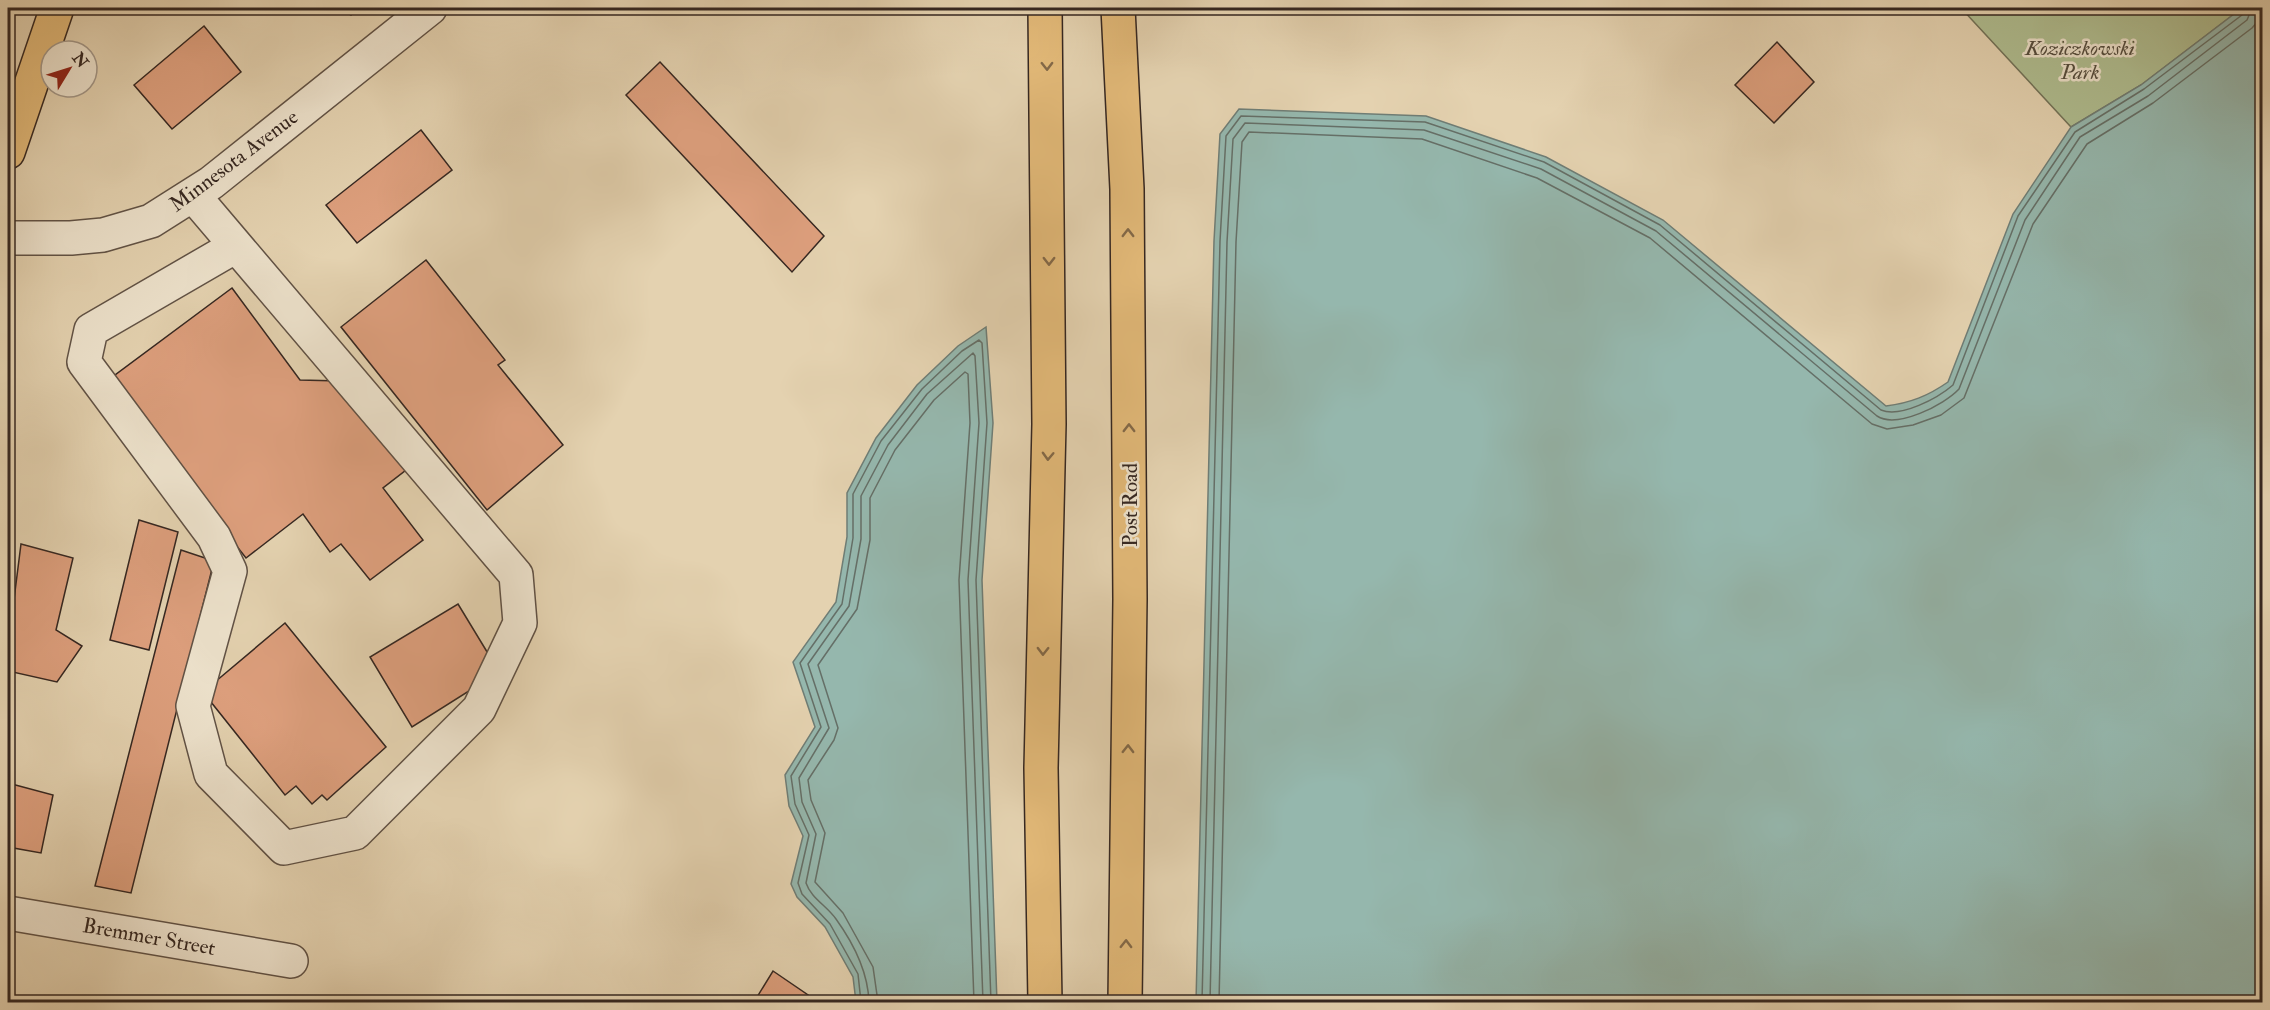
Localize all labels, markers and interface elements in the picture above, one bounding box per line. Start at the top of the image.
park label: Koziczkowski Park [2024,35,2135,86]
north arrow [39,39,99,99]
text: N [67,48,93,73]
one-way arrow [1041,61,1053,70]
street label: Minnesota Avenue [164,104,304,218]
one-way arrow [1122,229,1134,238]
one-way arrow [1043,256,1055,265]
one-way arrow [1123,424,1135,433]
one-way arrow [1041,451,1054,460]
street label: Post Road [1117,462,1144,547]
one-way arrow [1036,646,1049,655]
one-way arrow [1122,745,1134,754]
street label: Bremmer Street [81,912,218,962]
one-way arrow [1120,940,1132,949]

